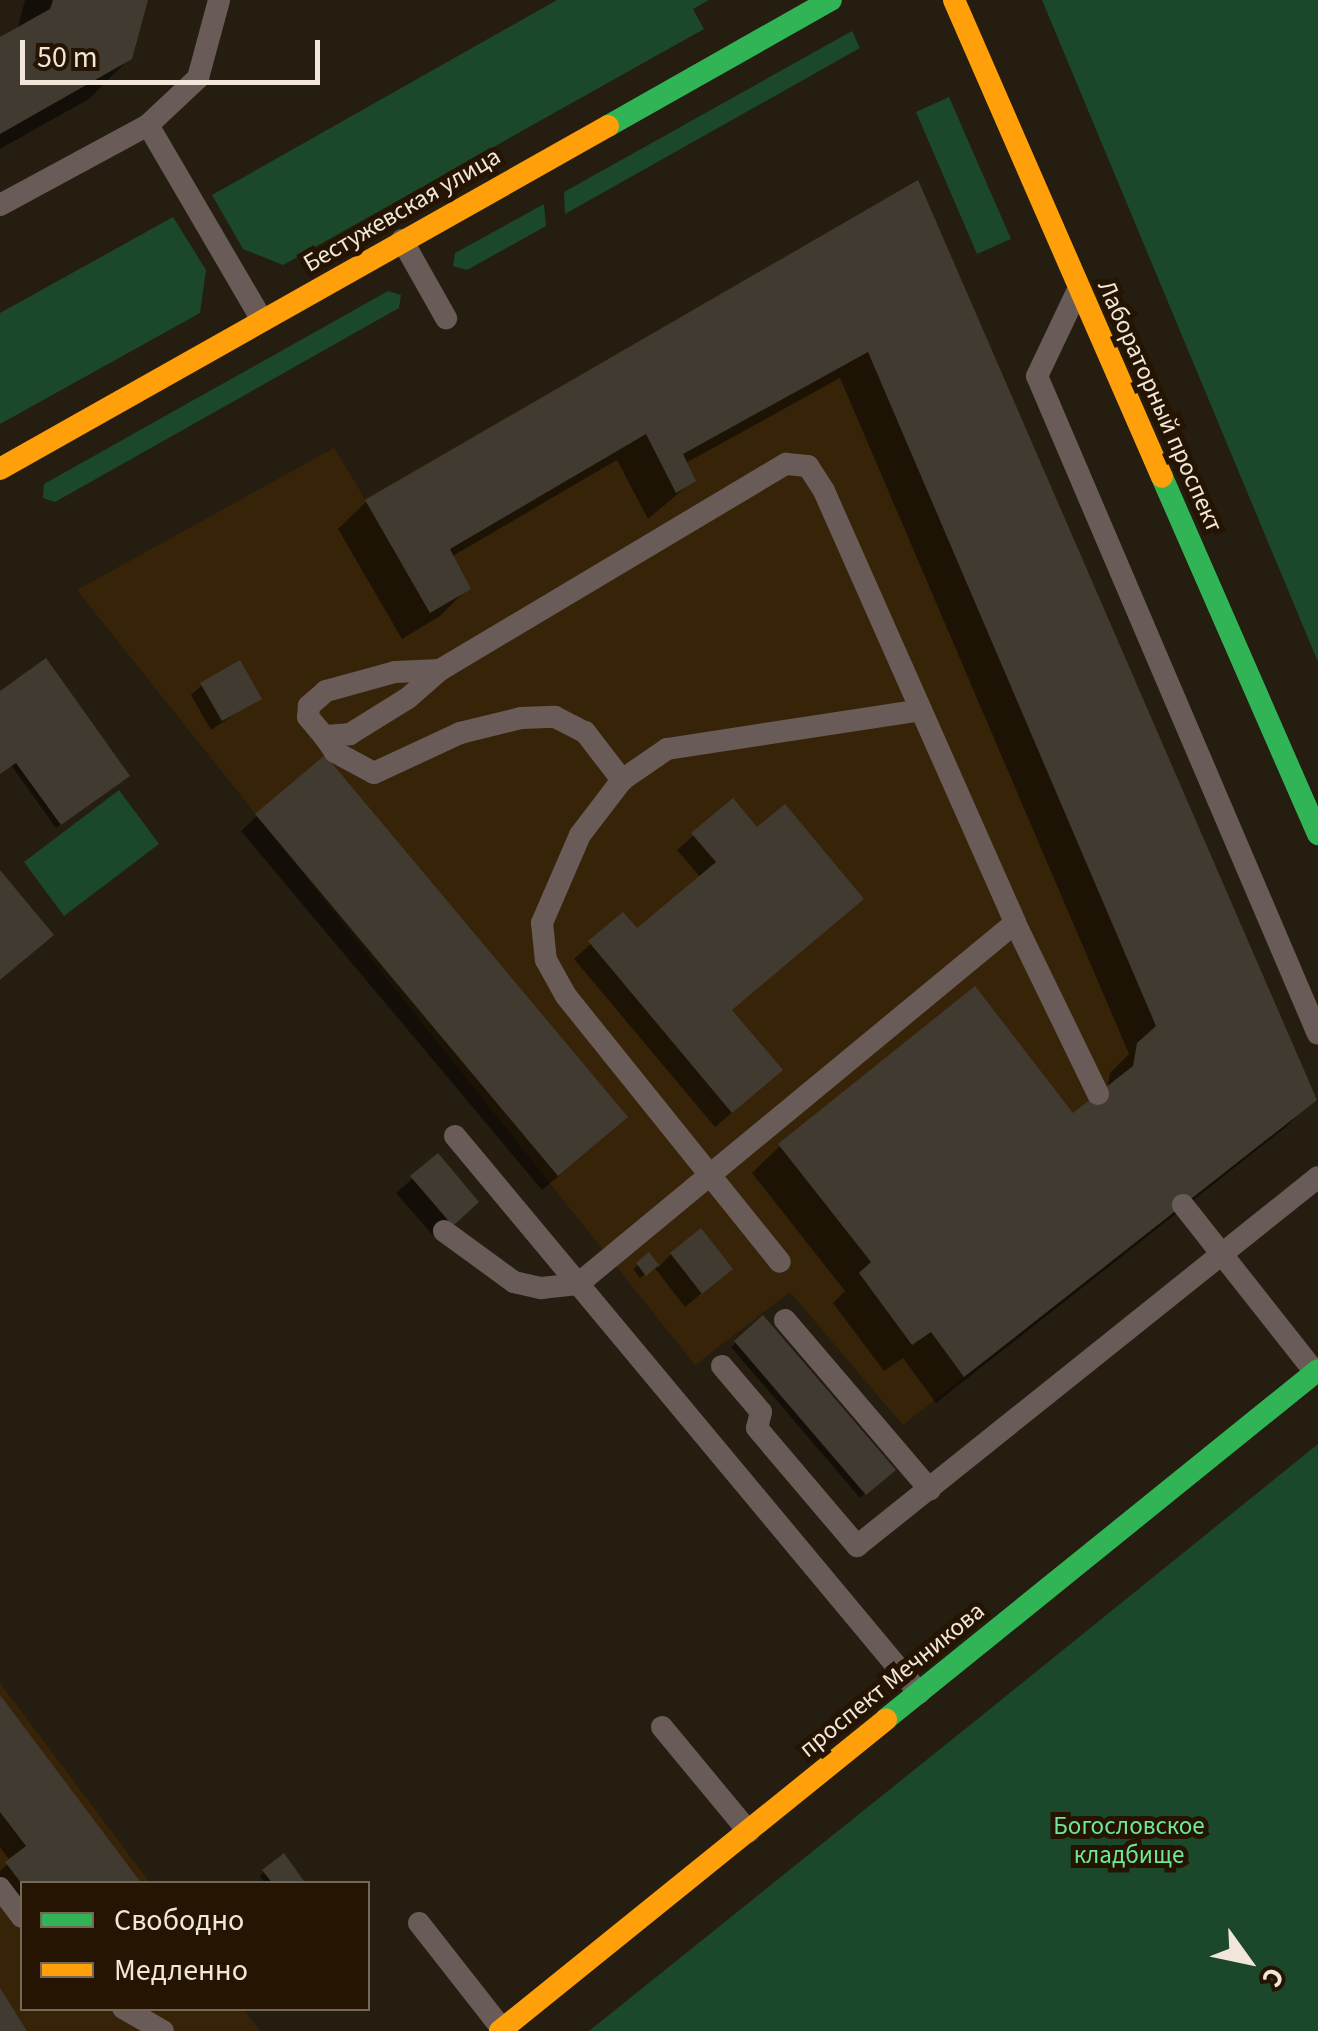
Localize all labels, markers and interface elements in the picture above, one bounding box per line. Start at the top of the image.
scale bar [25,20,325,82]
text: 50 m [37,36,98,79]
street label: Бестужевская улица [298,141,506,279]
street label: Лабораторный проспект [1091,276,1229,536]
street label: проспект Мечникова [793,1596,991,1764]
park label: Богословское кладбище [1053,1812,1205,1871]
legend [20,1881,370,2011]
text: Свободно [114,1899,244,1942]
north arrow [1198,1911,1298,2011]
text: Медленно [114,1949,248,1992]
text: С [1252,1960,1294,1995]

